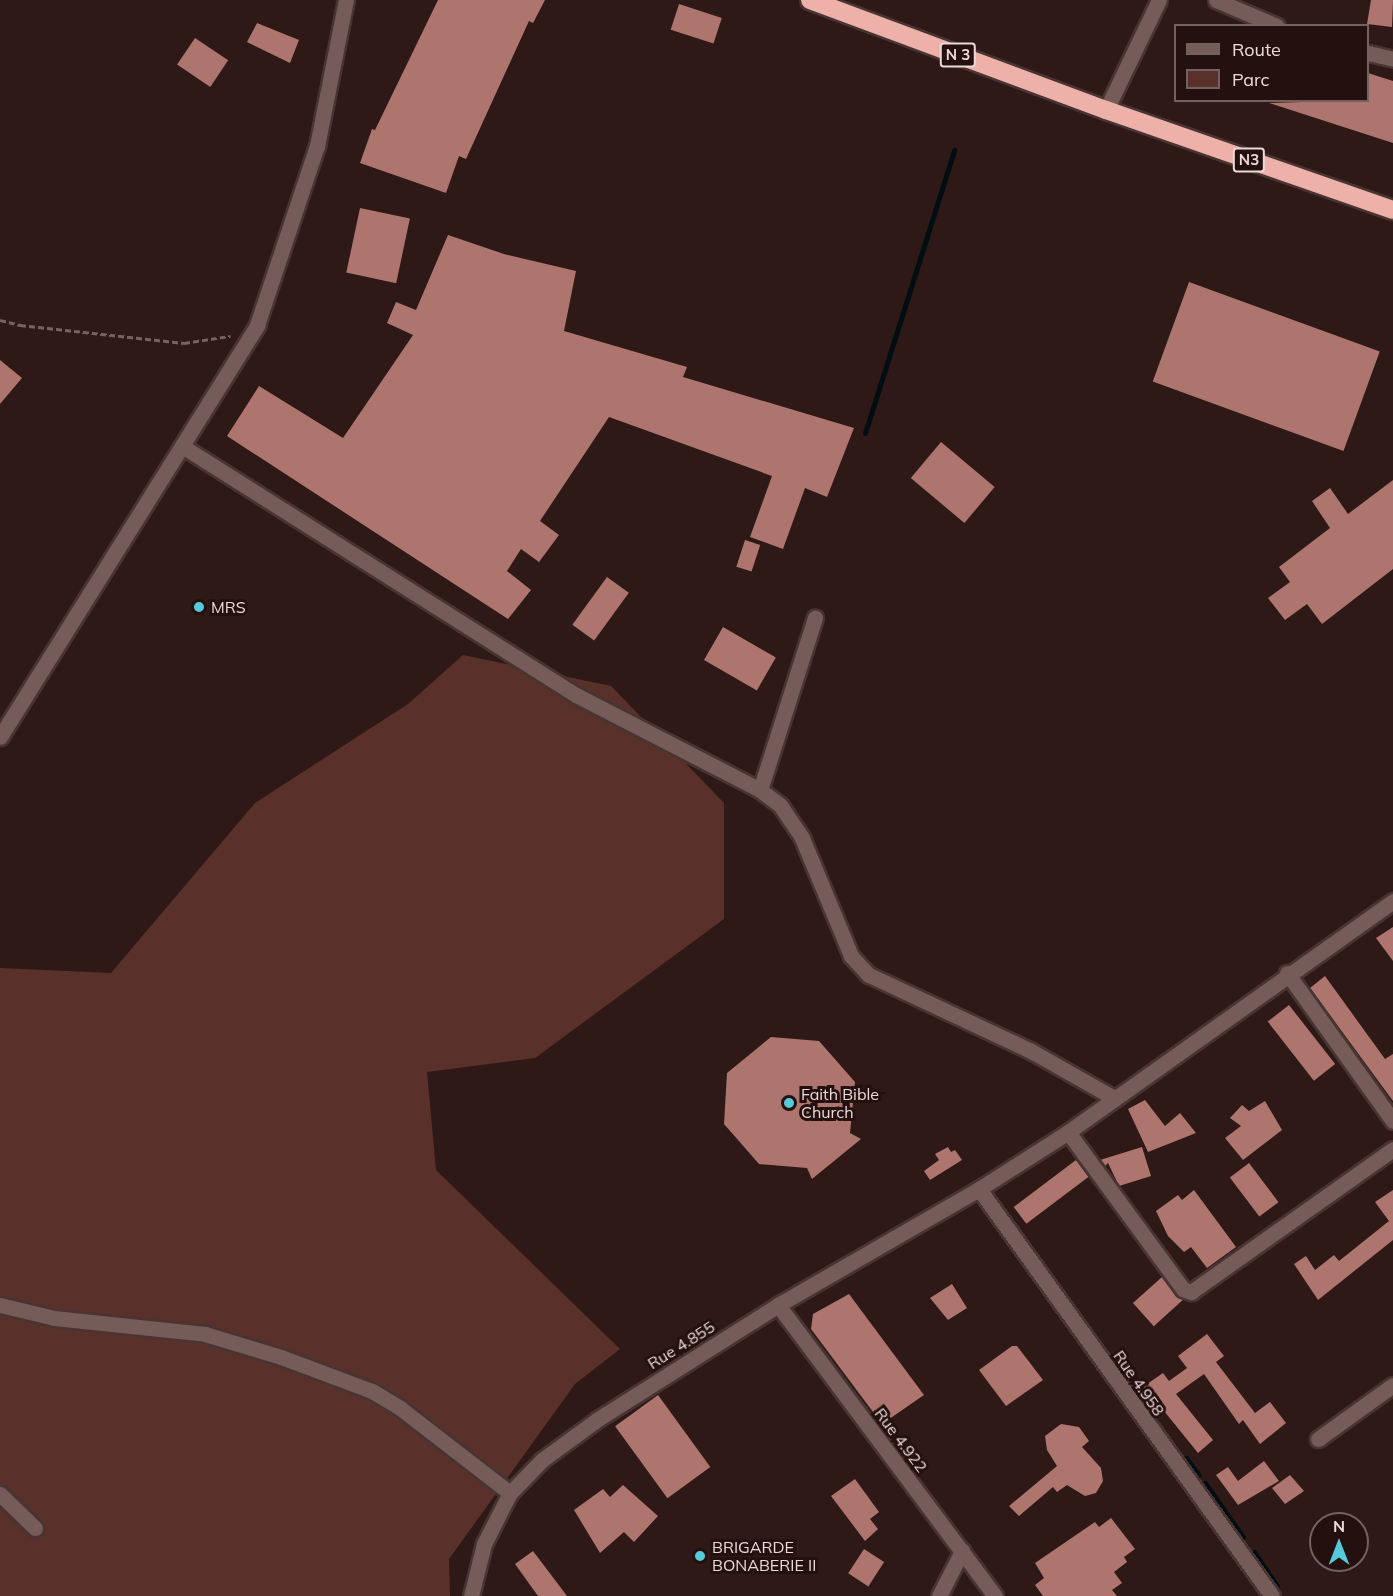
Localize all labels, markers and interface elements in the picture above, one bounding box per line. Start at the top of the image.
legend [1174,24,1369,102]
text: Route [1232,38,1281,61]
road number: N 3 [938,43,978,67]
text: Parc [1232,68,1269,91]
road number: N3 [1232,148,1266,172]
place label: MRS [211,597,246,617]
marker: MRS [192,600,206,614]
place label: Faith Bible Church [801,1084,879,1122]
marker: Faith Bible Church [782,1096,796,1110]
street label: Rue 4.855 [644,1317,718,1373]
street label: Rue 4.958 [1110,1347,1168,1419]
street label: Rue 4.922 [871,1404,931,1476]
north arrow [1309,1512,1369,1572]
text: N [1333,1516,1345,1536]
place label: BRIGARDE BONABERIE II [712,1537,816,1575]
marker: BRIGARDE BONABERIE II [693,1549,707,1563]

